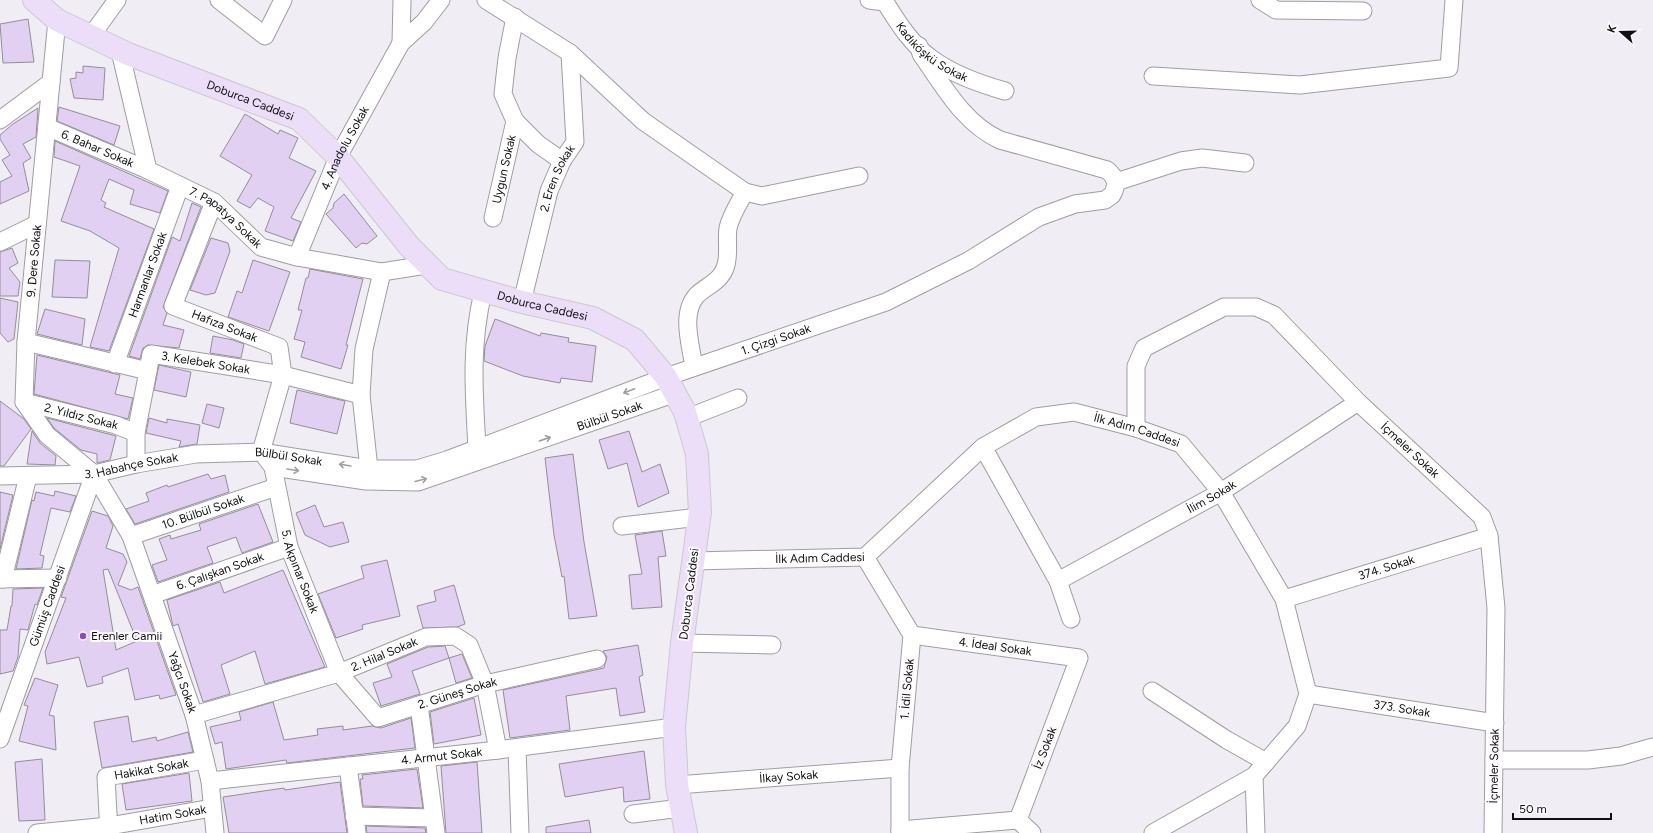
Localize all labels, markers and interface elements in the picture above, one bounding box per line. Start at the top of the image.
north arrow [1601,12,1641,52]
street label: Kadıköşkü Sokak [893,19,970,85]
text: K [1605,22,1620,34]
street label: Doburca Caddesi [205,78,296,123]
street label: 4. Anadolu Sokak [318,104,372,192]
street label: 6. Bahar Sokak [59,127,136,170]
street label: Uygun Sokak [489,133,519,205]
street label: 2. Eren Sokak [537,142,578,213]
street label: 7. Papatya Sokak [187,184,265,251]
street label: 9. Dere Sokak [24,224,44,298]
street label: Harmanlar Sokak [126,230,170,319]
street label: Doburca Caddesi [495,288,589,324]
street label: Hafıza Sokak [190,307,260,345]
street label: 1. Çizgi Sokak [739,321,813,358]
street label: 3. Kelebek Sokak [160,349,251,377]
one-way arrow [624,387,636,395]
street label: Bülbül Sokak [575,398,644,434]
street label: 2. Yıldız Sokak [43,400,120,432]
street label: İlk Adım Caddesi [1092,410,1182,450]
street label: İçmeler Sokak [1378,420,1442,481]
one-way arrow [538,434,550,442]
street label: Bülbül Sokak [255,445,323,469]
street label: 3. Habahçe Sokak [84,450,179,481]
one-way arrow [339,461,352,469]
one-way arrow [286,466,299,474]
one-way arrow [415,476,428,483]
street label: İlim Sokak [1185,477,1239,516]
street label: 10. Bülbül Sokak [160,491,246,532]
street label: 5. Akpınar Sokak [279,528,322,615]
street label: Doburca Caddesi [676,547,702,641]
street label: 6. Çalışkan Sokak [174,549,266,593]
street label: İlk Adım Caddesi [775,550,865,566]
street label: 374. Sokak [1357,552,1416,583]
street label: Gümüş Caddesi [26,564,68,649]
place label: Erenler Camii [91,629,162,643]
marker: Erenler Camii [78,631,88,641]
street label: 2. Hilal Sokak [349,634,420,674]
street label: 4. İdeal Sokak [958,635,1033,658]
street label: Yağcı Sokak [165,650,200,715]
street label: 1. İdil Sokak [897,658,917,720]
street label: 2. Güneş Sokak [416,675,498,712]
street label: 373. Sokak [1373,697,1431,720]
street label: İz Sokak [1031,725,1059,771]
street label: İçmeler Sokak [1486,728,1502,803]
street label: 4. Armut Sokak [400,745,483,767]
street label: Hakikat Sokak [113,756,190,782]
street label: İlkay Sokak [759,767,819,786]
scale bar [1513,795,1611,821]
street label: Hatim Sokak [138,802,207,828]
text: 50 m [1519,802,1547,816]

